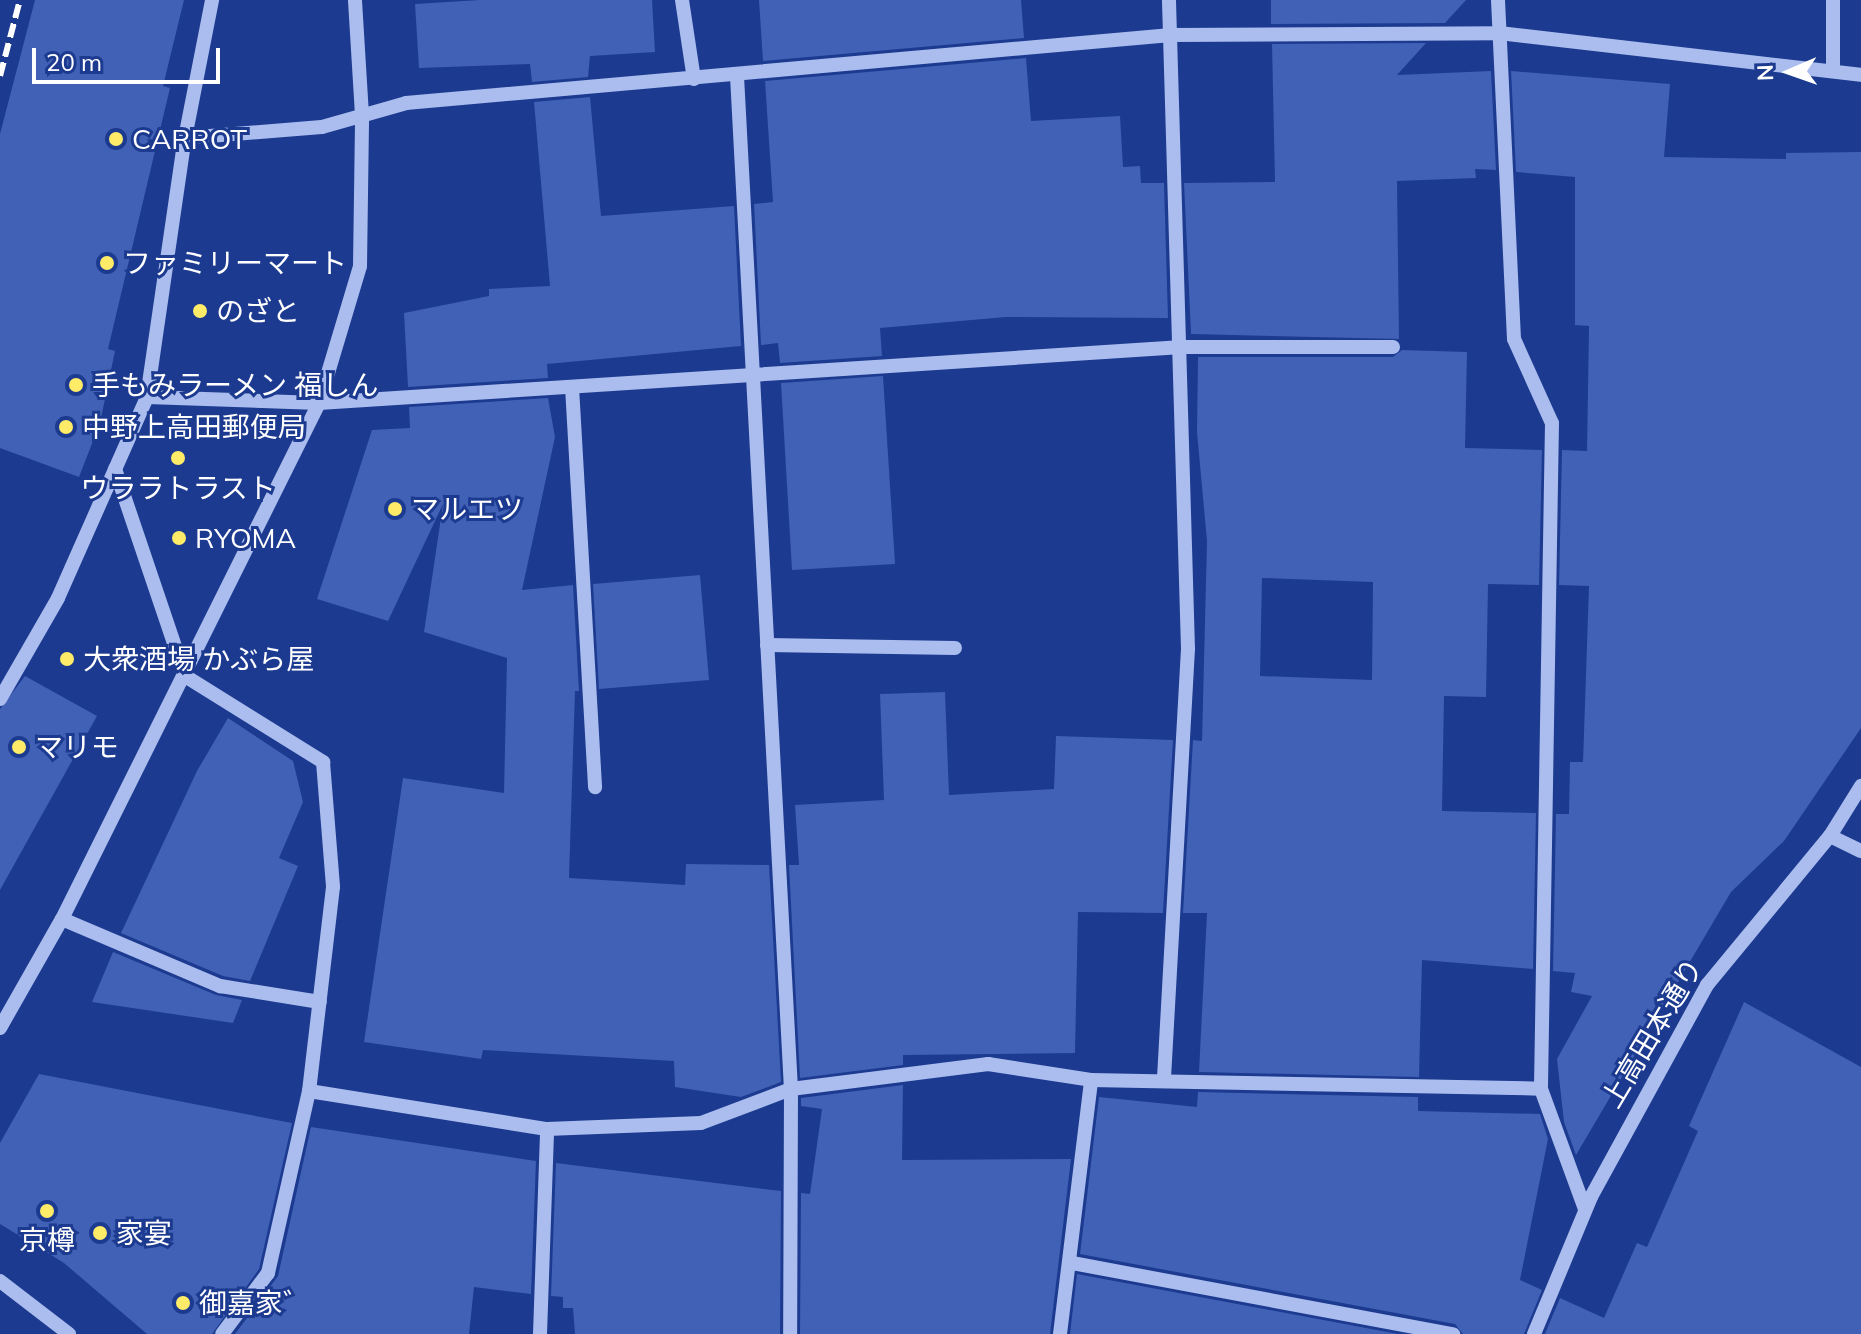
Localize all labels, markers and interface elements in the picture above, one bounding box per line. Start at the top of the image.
scale bar [36,32,224,82]
north arrow [1749,32,1829,112]
text: 20 m [46,47,102,77]
text: N [1751,64,1779,82]
place label: CARROT [132,122,247,156]
marker: CARROT [107,130,125,148]
place label: ファミリーマート [123,246,347,280]
marker: ファミリーマート [98,254,116,272]
place label: のざと [216,294,300,328]
marker: のざと [191,302,209,320]
place label: 手もみラーメン 福しん [92,368,379,402]
marker: 手もみラーメン 福しん [67,376,85,394]
place label: 中野上高田郵便局 [82,410,306,444]
marker: 中野上高田郵便局 [57,418,75,436]
marker: ウララトラスト [169,449,187,467]
place label: ウララトラスト [80,471,276,505]
place label: マルエツ [411,492,523,526]
marker: マルエツ [386,500,404,518]
place label: RYOMA [195,521,296,555]
marker: RYOMA [170,529,188,547]
place label: 大衆酒場 かぶら屋 [83,642,314,676]
marker: 大衆酒場 かぶら屋 [58,650,76,668]
place label: マリモ [35,730,119,764]
marker: マリモ [10,738,28,756]
street label: 上高田本通り [1594,952,1710,1114]
marker: 京樽 [38,1202,56,1220]
place label: 家宴 [116,1216,172,1250]
place label: 京樽 [19,1223,75,1257]
marker: 家宴 [91,1224,109,1242]
place label: 御嘉家゛ [199,1286,311,1320]
marker: 御嘉家゛ [174,1294,192,1312]

